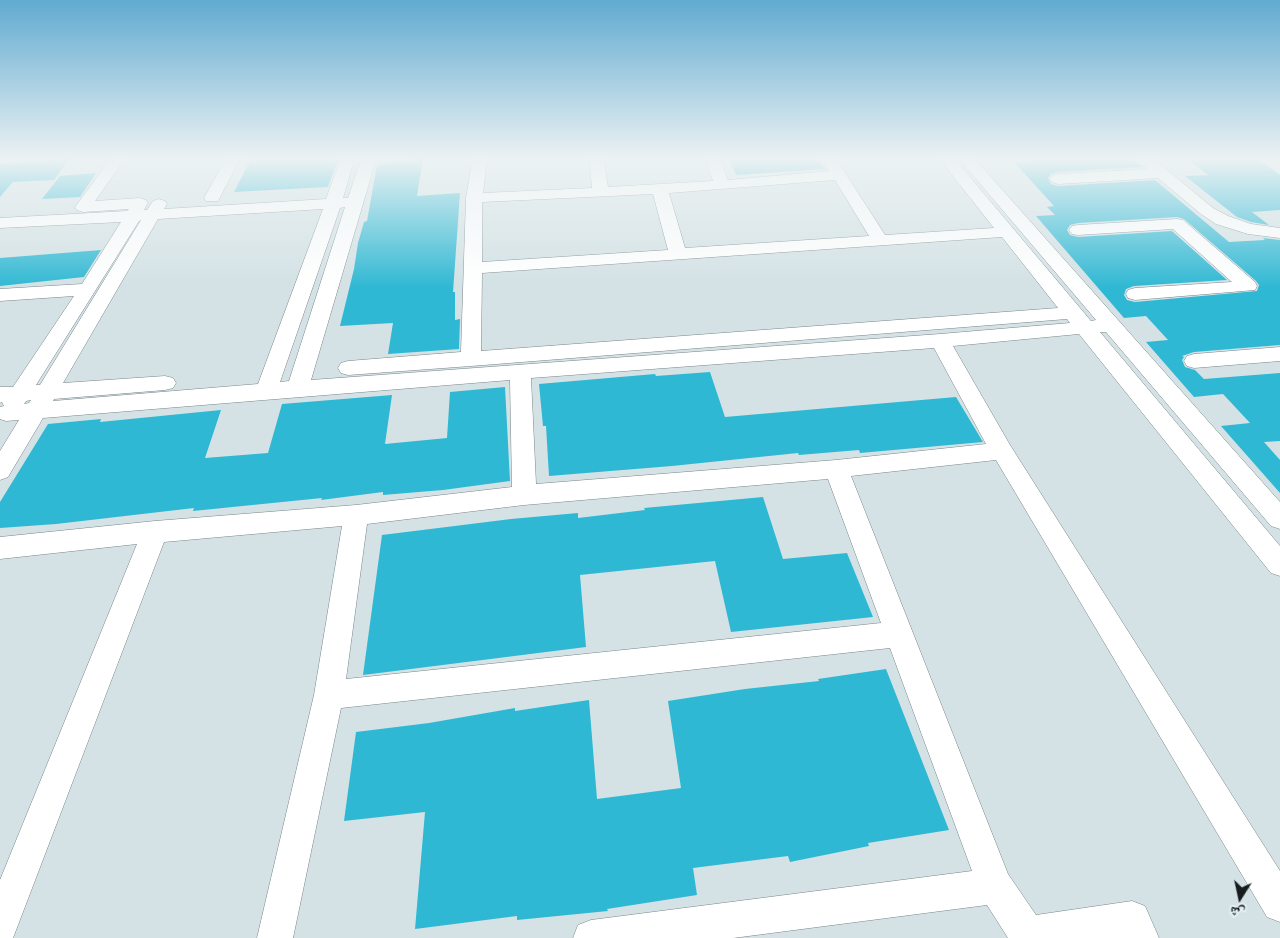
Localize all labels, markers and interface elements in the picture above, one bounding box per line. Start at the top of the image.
north arrow [1215,873,1265,923]
text: ش [1229,903,1246,923]

